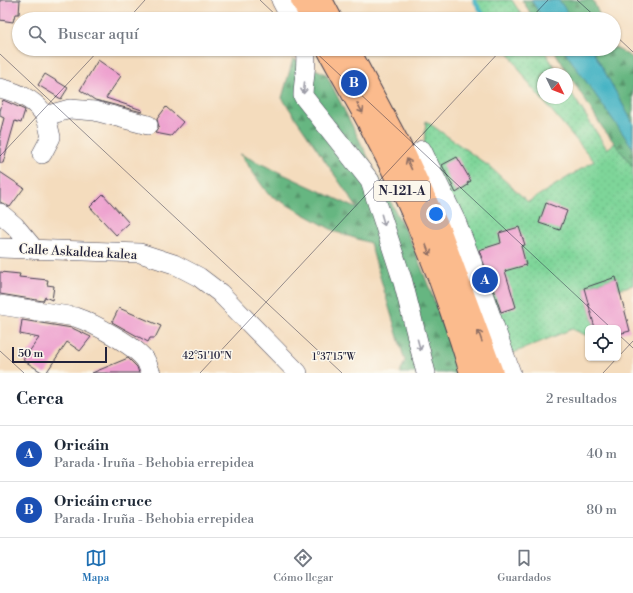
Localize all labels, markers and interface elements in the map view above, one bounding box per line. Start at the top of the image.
search box [12,12,621,56]
icon: search [26,23,48,45]
text: Buscar aquí [58,25,139,44]
pin: B [341,68,367,98]
north arrow [537,68,573,104]
one-way arrow [300,81,307,94]
one-way arrow [357,102,365,114]
one-way arrow [405,159,412,171]
road number: N-121-A [374,181,430,201]
your location [426,204,446,224]
one-way arrow [380,213,387,226]
street label: Calle Askaldea kalea [18,241,138,263]
one-way arrow [424,244,432,256]
pin: A [472,265,498,295]
map controls [585,325,621,361]
button: locate [585,325,621,361]
one-way arrow [476,330,483,343]
one-way arrow [416,338,423,351]
scale bar [12,345,107,364]
text: 50 m [18,347,43,361]
text: 42°51'10"N [182,350,232,362]
text: 1°37'15"W [312,351,357,363]
text: Cerca [16,388,64,410]
text: 2 resultados [546,391,617,407]
text: Oricáin [54,436,109,455]
text: A [24,446,34,462]
text: 40 m [587,446,617,462]
text: Parada · Iruña - Behobia errepidea [54,455,254,471]
text: Oricáin cruce [54,492,152,511]
text: B [24,502,34,518]
text: 80 m [586,502,617,518]
text: Parada · Iruña - Behobia errepidea [54,511,254,527]
tab: Mapa [82,547,109,585]
tab: Cómo llegar [273,547,333,585]
tab: Guardados [497,547,551,585]

